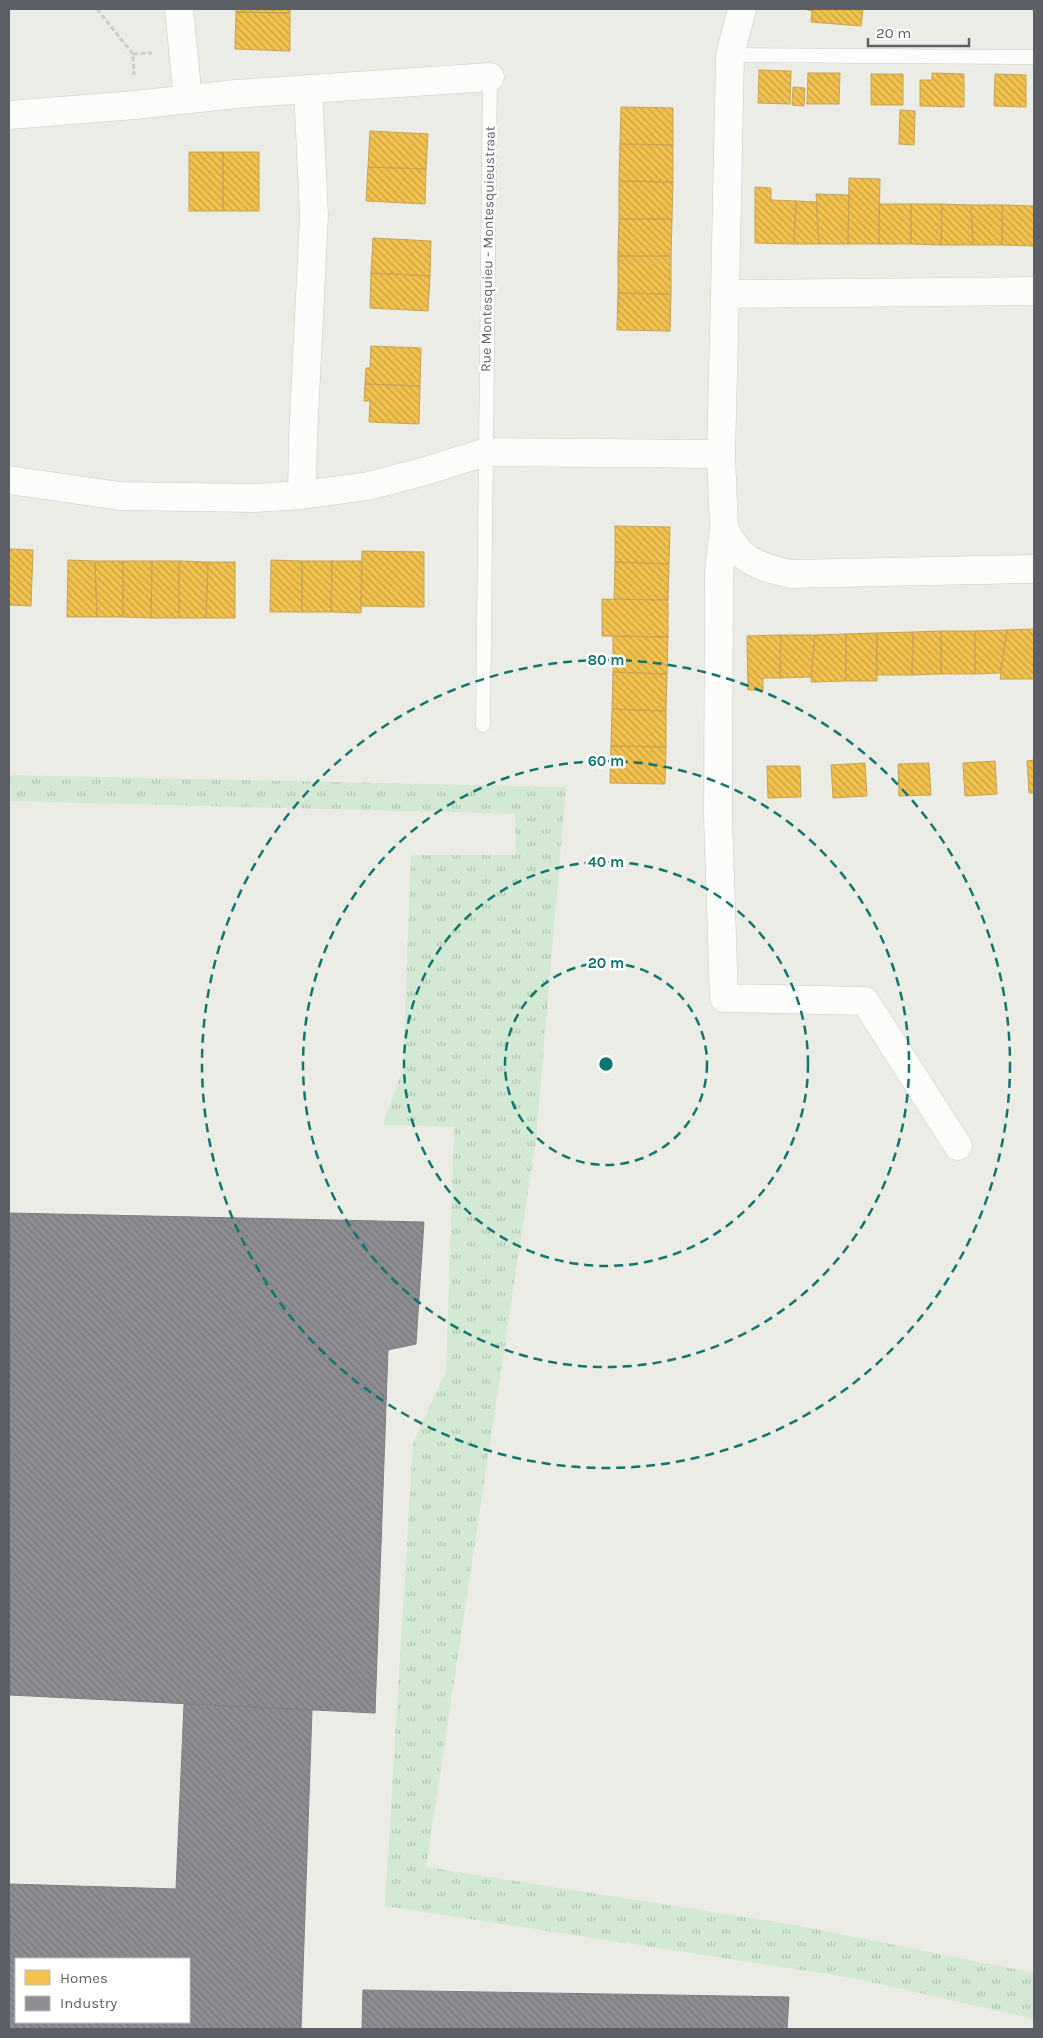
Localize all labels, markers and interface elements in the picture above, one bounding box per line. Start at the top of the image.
scale bar [868,15,969,47]
text: 20 m [876,24,911,42]
street label: Rue Montesquieu - Montesquieustraat [477,126,499,372]
text: 80 m [587,651,625,669]
text: 60 m [588,752,624,770]
text: 40 m [588,853,624,871]
text: 20 m [588,954,624,972]
centre of rings [597,1055,615,1073]
legend [15,1958,190,2023]
text: Homes [60,1969,108,1987]
text: Industry [60,1994,117,2012]

